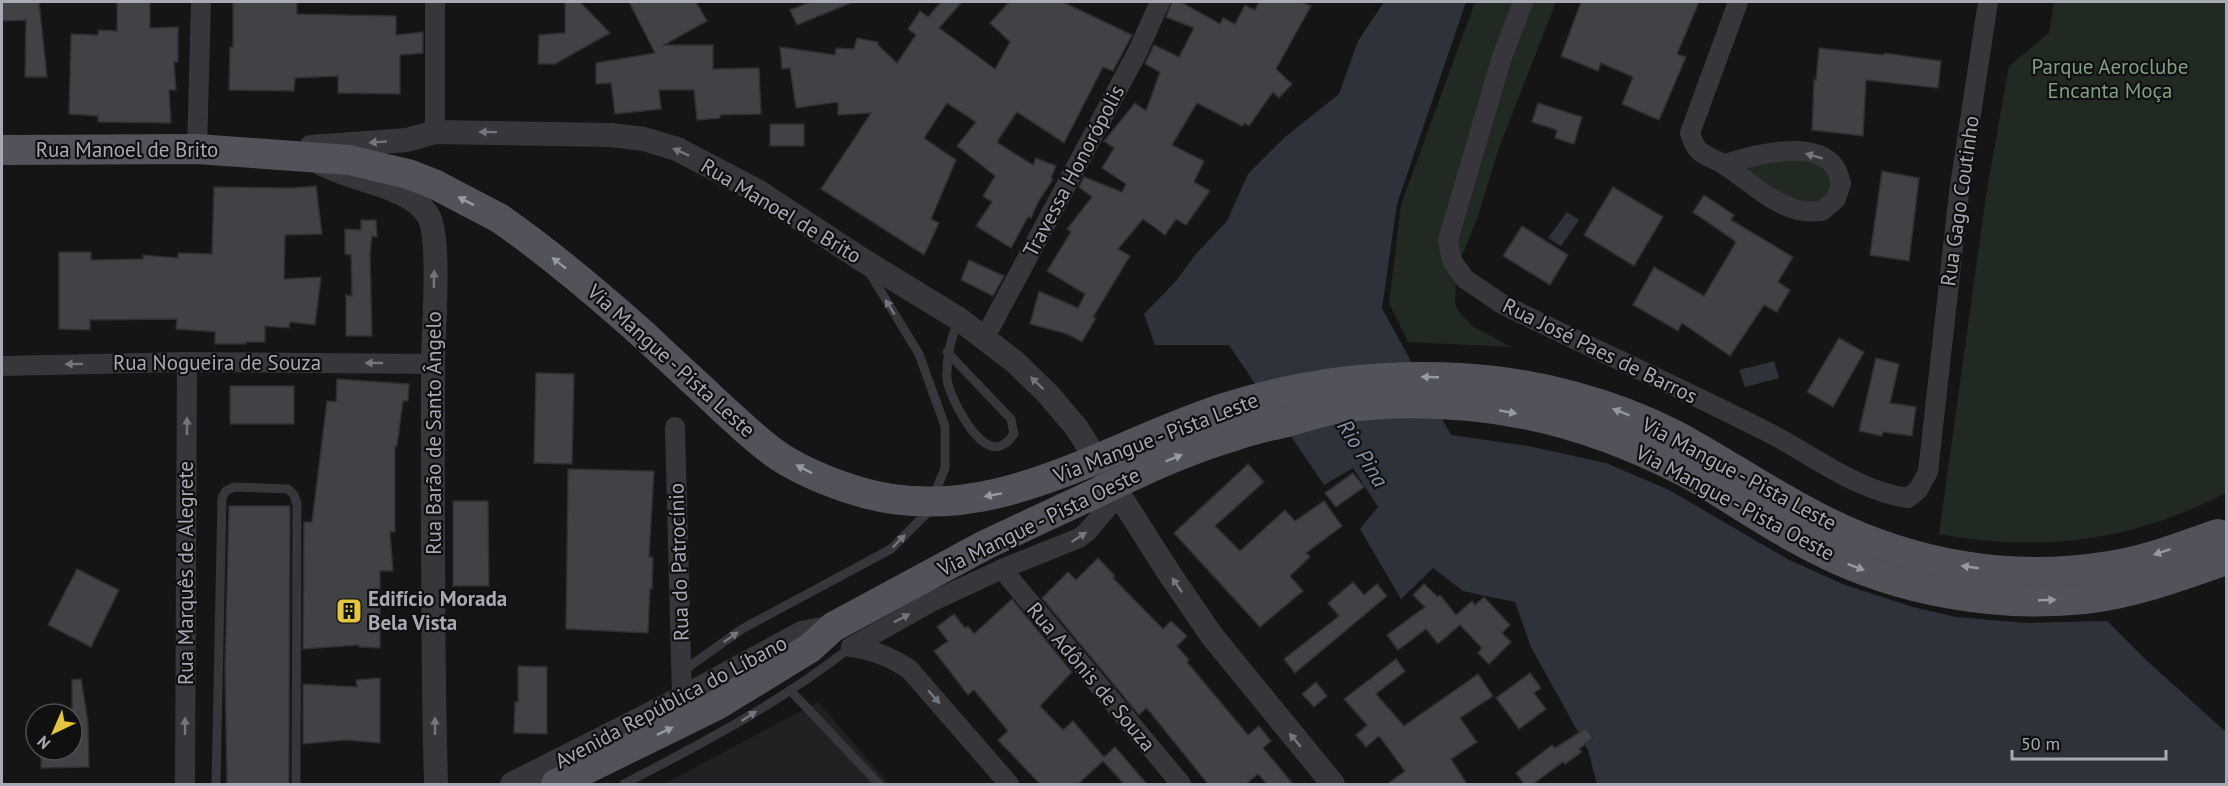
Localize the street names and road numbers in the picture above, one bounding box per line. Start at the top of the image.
street label: Travessa Honorópolis [1017,80,1130,261]
street label: Rua Gago Coutinho [1934,114,1985,288]
street label: Rua Manoel de Brito [36,136,218,163]
street label: Rua Manoel de Brito [696,152,866,269]
street label: Via Mangue - Pista Leste [581,277,761,443]
street label: Rua José Paes de Barros [1498,292,1702,409]
street label: Rua Barão de Santo Ângelo [420,311,447,555]
street label: Rua Nogueira de Souza [113,349,321,376]
street label: Via Mangue - Pista Leste [1049,386,1262,489]
street label: Via Mangue - Pista Leste [1636,410,1841,536]
street label: Via Mangue - Pista Oeste [1630,438,1839,566]
street label: Rua Marquês de Alegrete [172,461,199,685]
street label: Via Mangue - Pista Oeste [932,461,1144,583]
street label: Rua do Patrocínio [662,482,695,642]
street label: Rua Adônis de Souza [1021,597,1162,757]
street label: Avenida República do Líbano [550,629,792,774]

